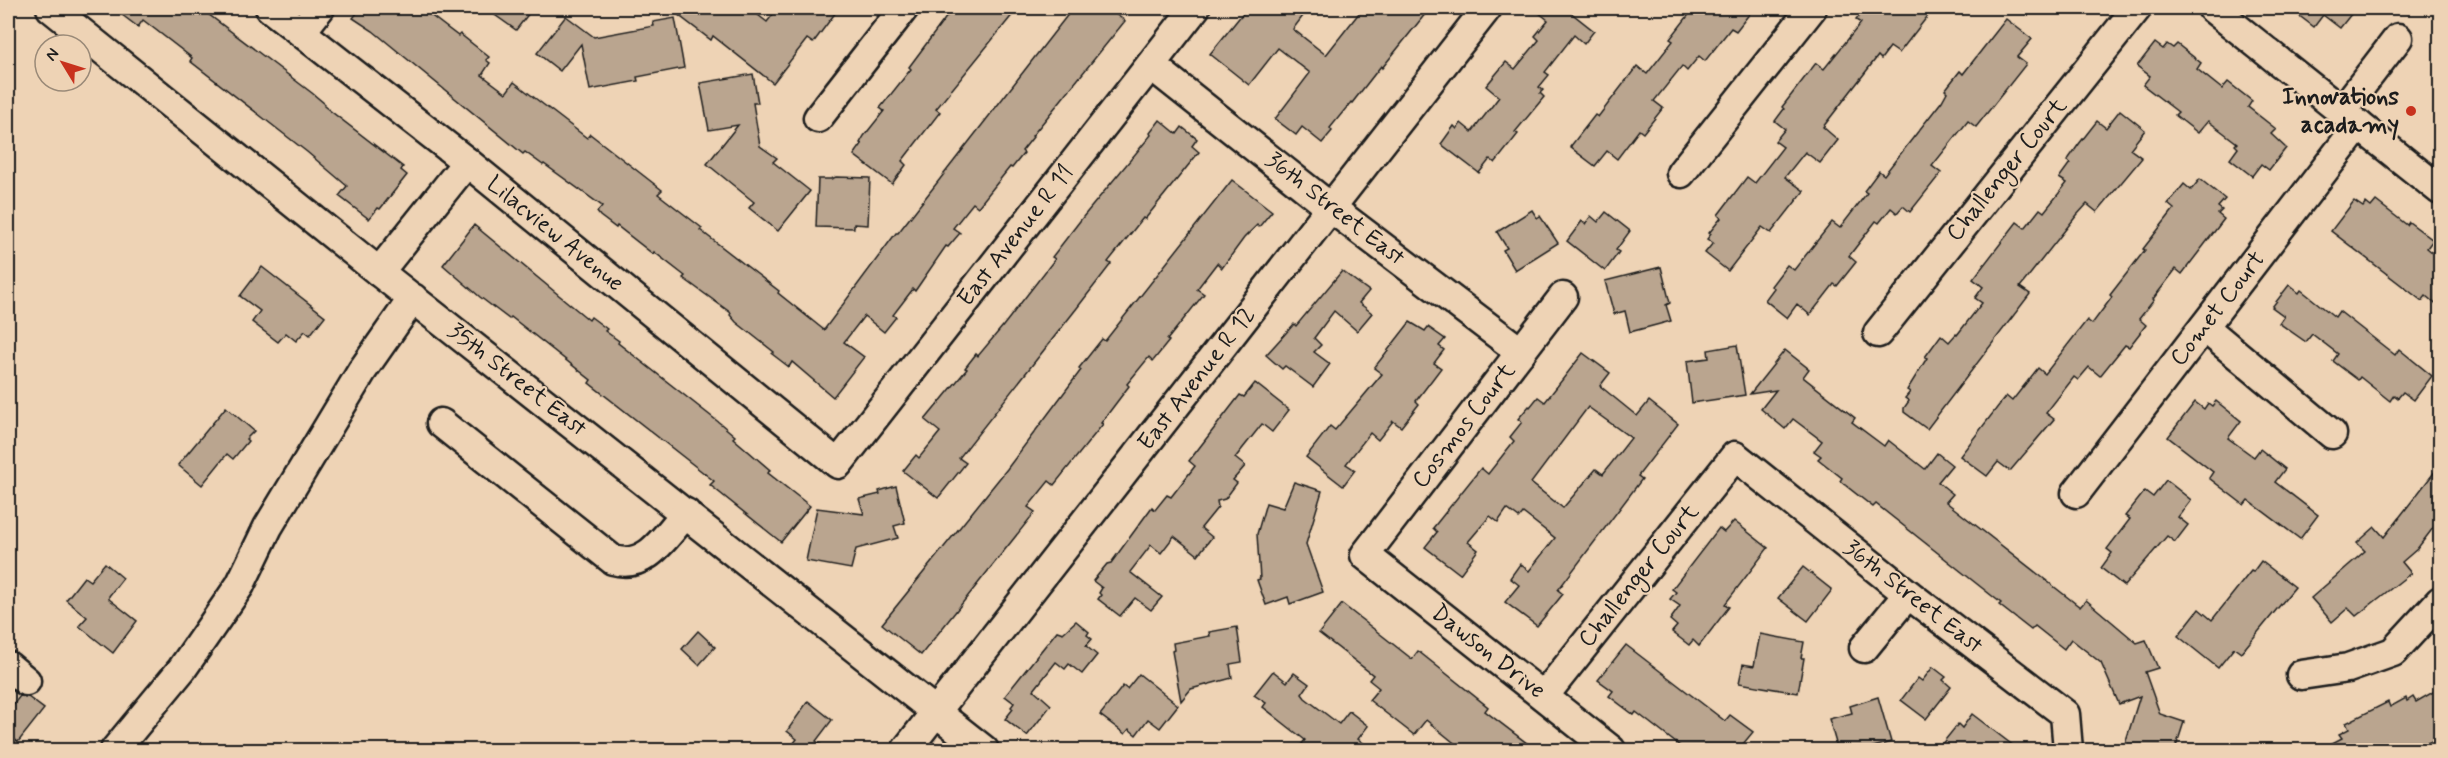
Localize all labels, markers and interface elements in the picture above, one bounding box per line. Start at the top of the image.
north arrow [33,33,93,93]
text: N [41,44,64,65]
place label: Innovations acadamy [2282,82,2399,141]
street label: Challenger Court [1940,92,2076,249]
marker: Innovations acadamy [2404,104,2418,118]
street label: 36th Street East [1259,145,1411,273]
street label: East Avenue R 11 [951,159,1081,313]
street label: Lilacview Avenue [480,169,630,299]
street label: Comet Court [2163,245,2273,373]
street label: East Avenue R 12 [1131,301,1263,457]
street label: 35th Street East [441,316,593,444]
street label: Cosmos Court [1405,357,1523,495]
street label: Challenger Court [1572,498,1708,655]
street label: 36th Street East [1837,533,1989,661]
street label: Dawson Drive [1424,598,1552,706]

